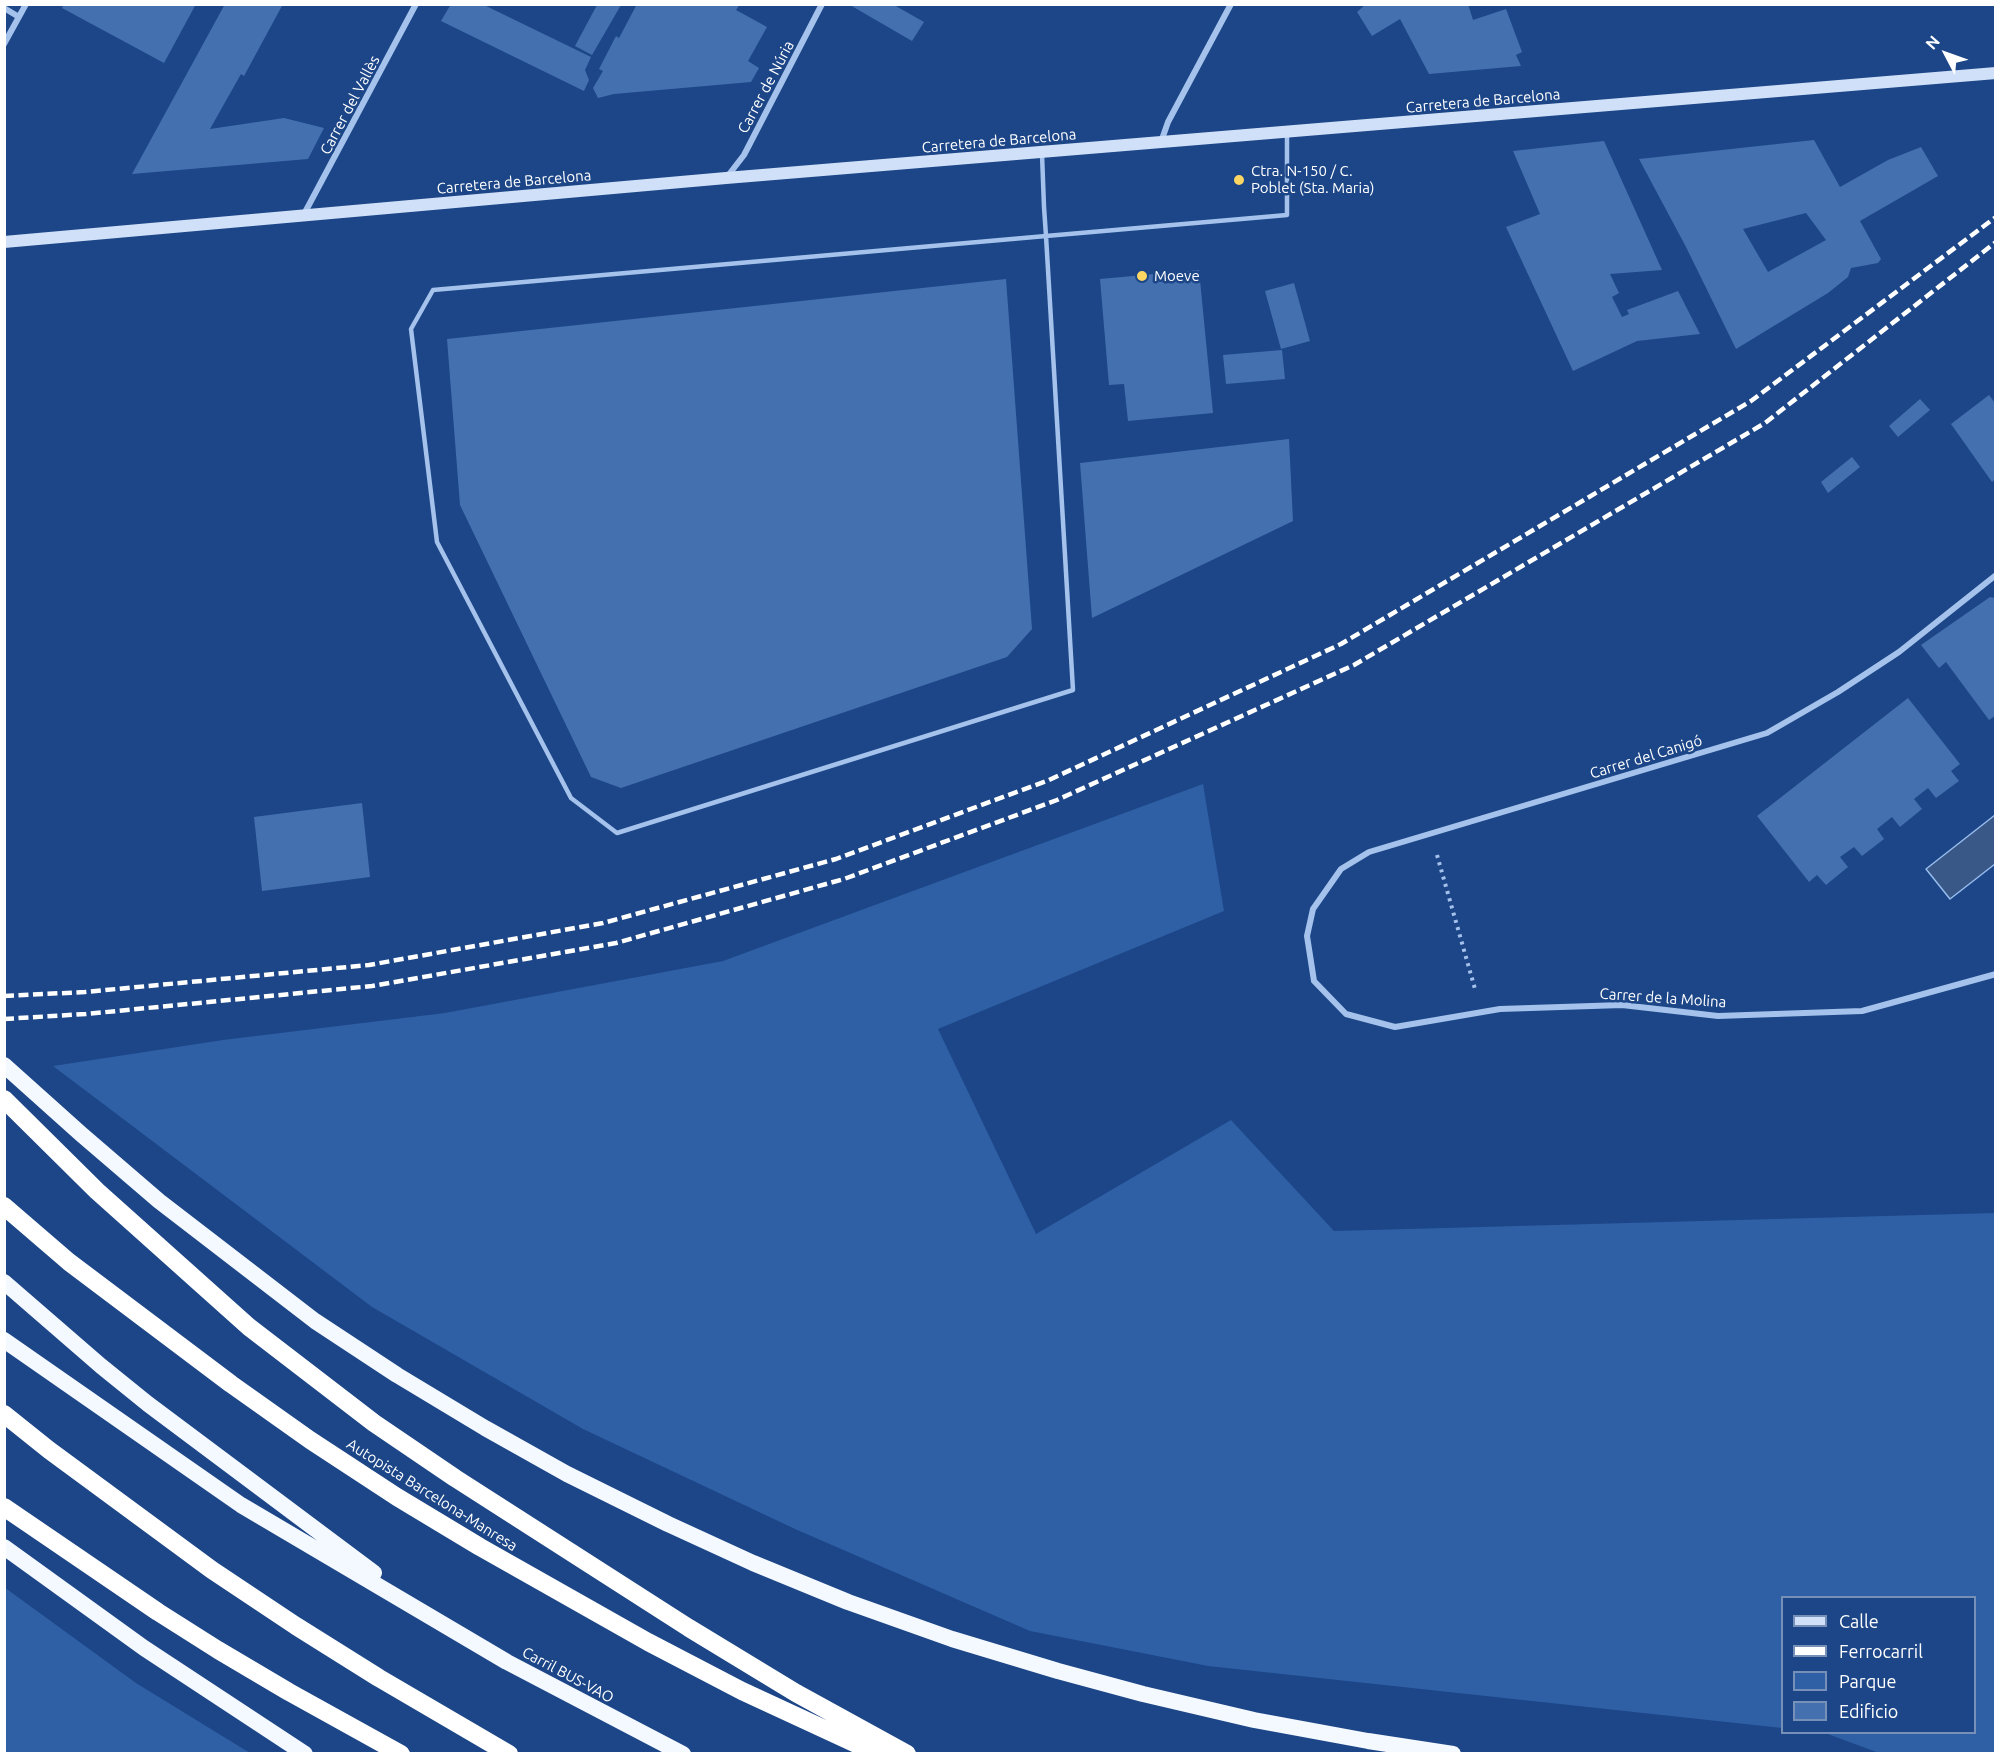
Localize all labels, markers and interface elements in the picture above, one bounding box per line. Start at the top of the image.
north arrow [1916,24,1976,84]
text: N [1922,32,1943,53]
street label: Carrer de Núria [734,38,798,136]
street label: Carrer del Vallès [316,52,384,158]
street label: Carretera de Barcelona [1405,85,1561,117]
street label: Carretera de Barcelona [921,125,1077,157]
place label: Ctra. N-150 / C. Poblet (Sta. Maria) [1251,162,1374,197]
street label: Carretera de Barcelona [436,166,592,198]
marker: Ctra. N-150 / C. Poblet (Sta. Maria) [1232,173,1246,187]
place label: Moeve [1154,267,1200,285]
marker: Moeve [1135,269,1149,283]
street label: Carrer del Canigó [1588,731,1704,783]
street label: Carrer de la Molina [1599,985,1727,1011]
street label: Autopista Barcelona-Manresa [343,1435,521,1555]
legend [1781,1596,1976,1734]
text: Calle [1839,1611,1879,1631]
text: Ferrocarril [1839,1641,1923,1661]
street label: Carril BUS-VAO [519,1643,617,1707]
text: Parque [1839,1671,1896,1691]
text: Edificio [1839,1701,1898,1721]

